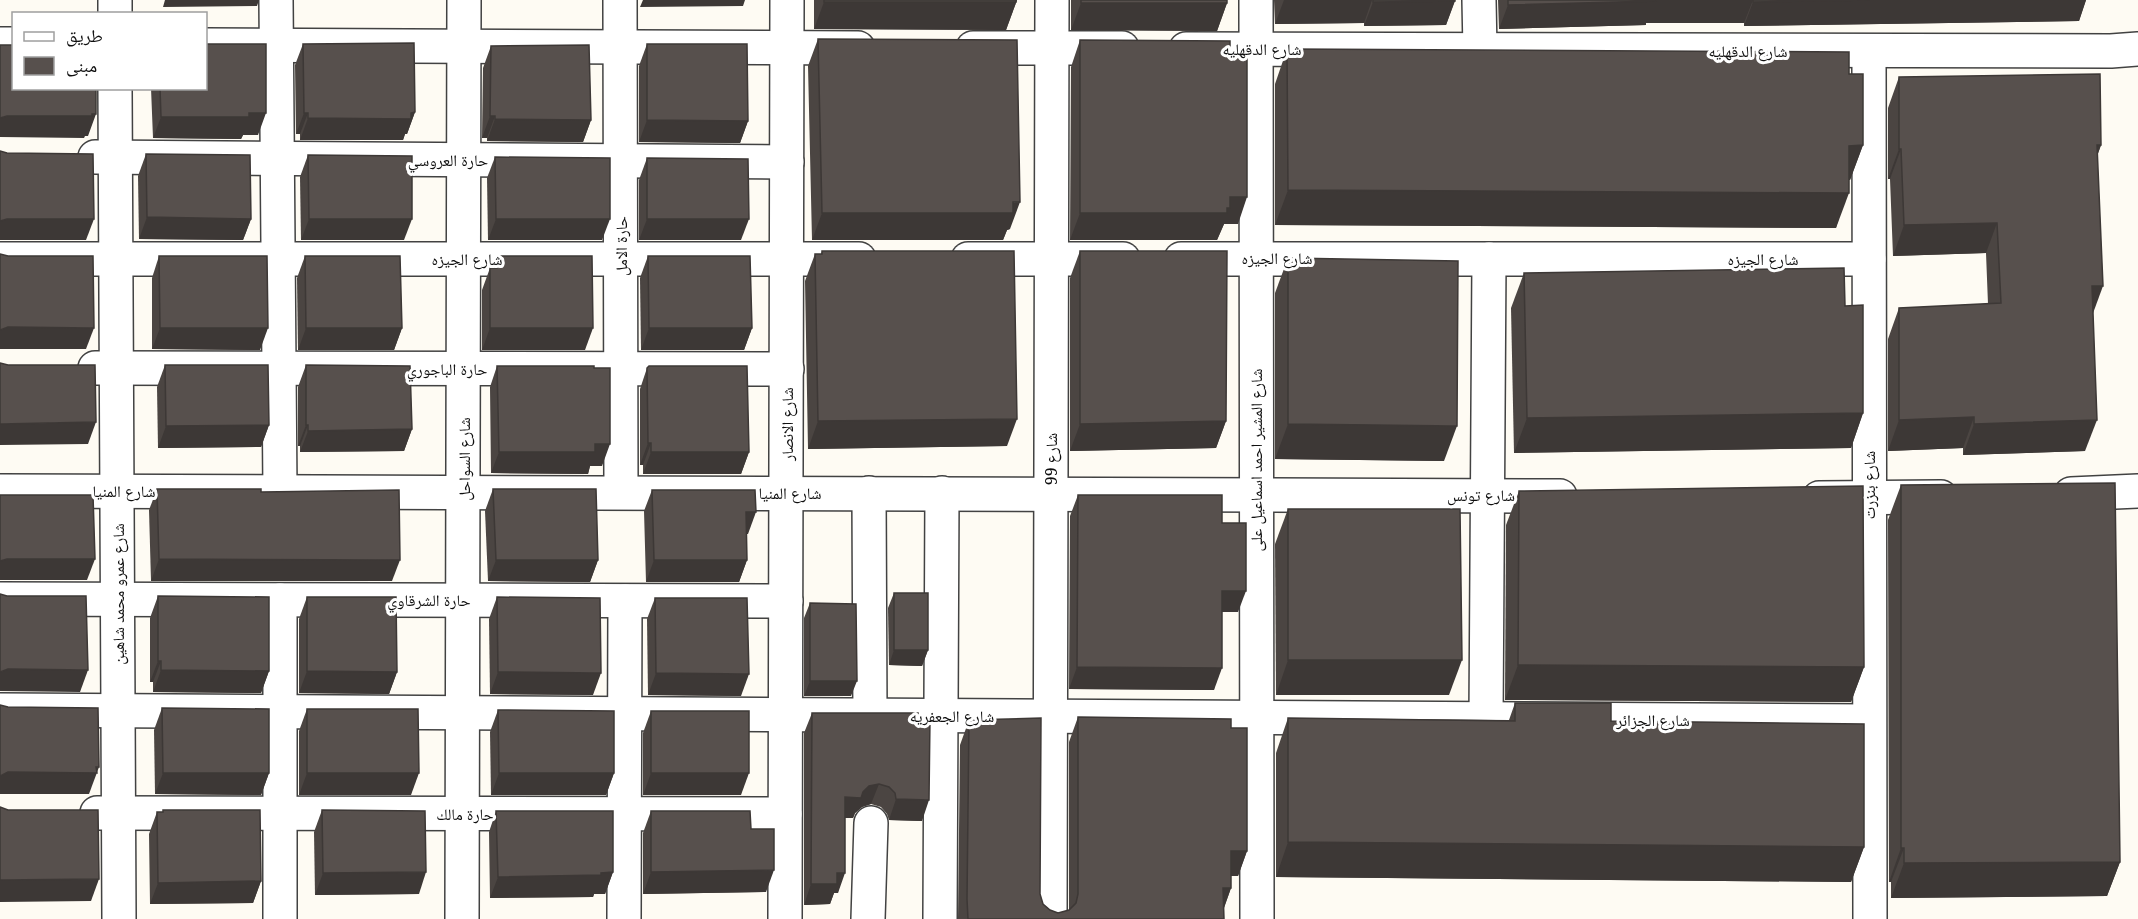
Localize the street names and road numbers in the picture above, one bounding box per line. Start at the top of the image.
street label: شارع الدقهليه [1222,38,1302,60]
street label: شارع الدقهليه [1708,40,1788,62]
street label: حارة العروسي [408,149,488,173]
street label: حارة الامل [610,216,632,276]
street label: شارع الجيزه [1241,247,1313,269]
street label: شارع الجيزه [431,248,503,270]
street label: شارع الجيزه [1727,248,1799,270]
street label: حارة الباجوري [407,358,487,382]
street label: شارع المشير احمد اسماعيل على [1245,368,1267,552]
street label: شارع الانصار [776,387,798,462]
street label: شارع السواحل [453,417,475,501]
street label: شارع 99 [1040,433,1062,485]
street label: شارع بنزرت [1858,451,1880,519]
street label: شارع المنيا [93,480,155,502]
street label: شارع المنيا [759,482,821,504]
street label: شارع تونس [1447,484,1515,506]
street label: شارع عمرو محمد شاهين [107,523,129,665]
street label: حارة الشرقاوي [387,589,471,613]
street label: شارع الجعفريه [910,705,994,727]
street label: شارع الجزائر [1615,709,1690,731]
street label: حارة مالك [436,803,494,825]

